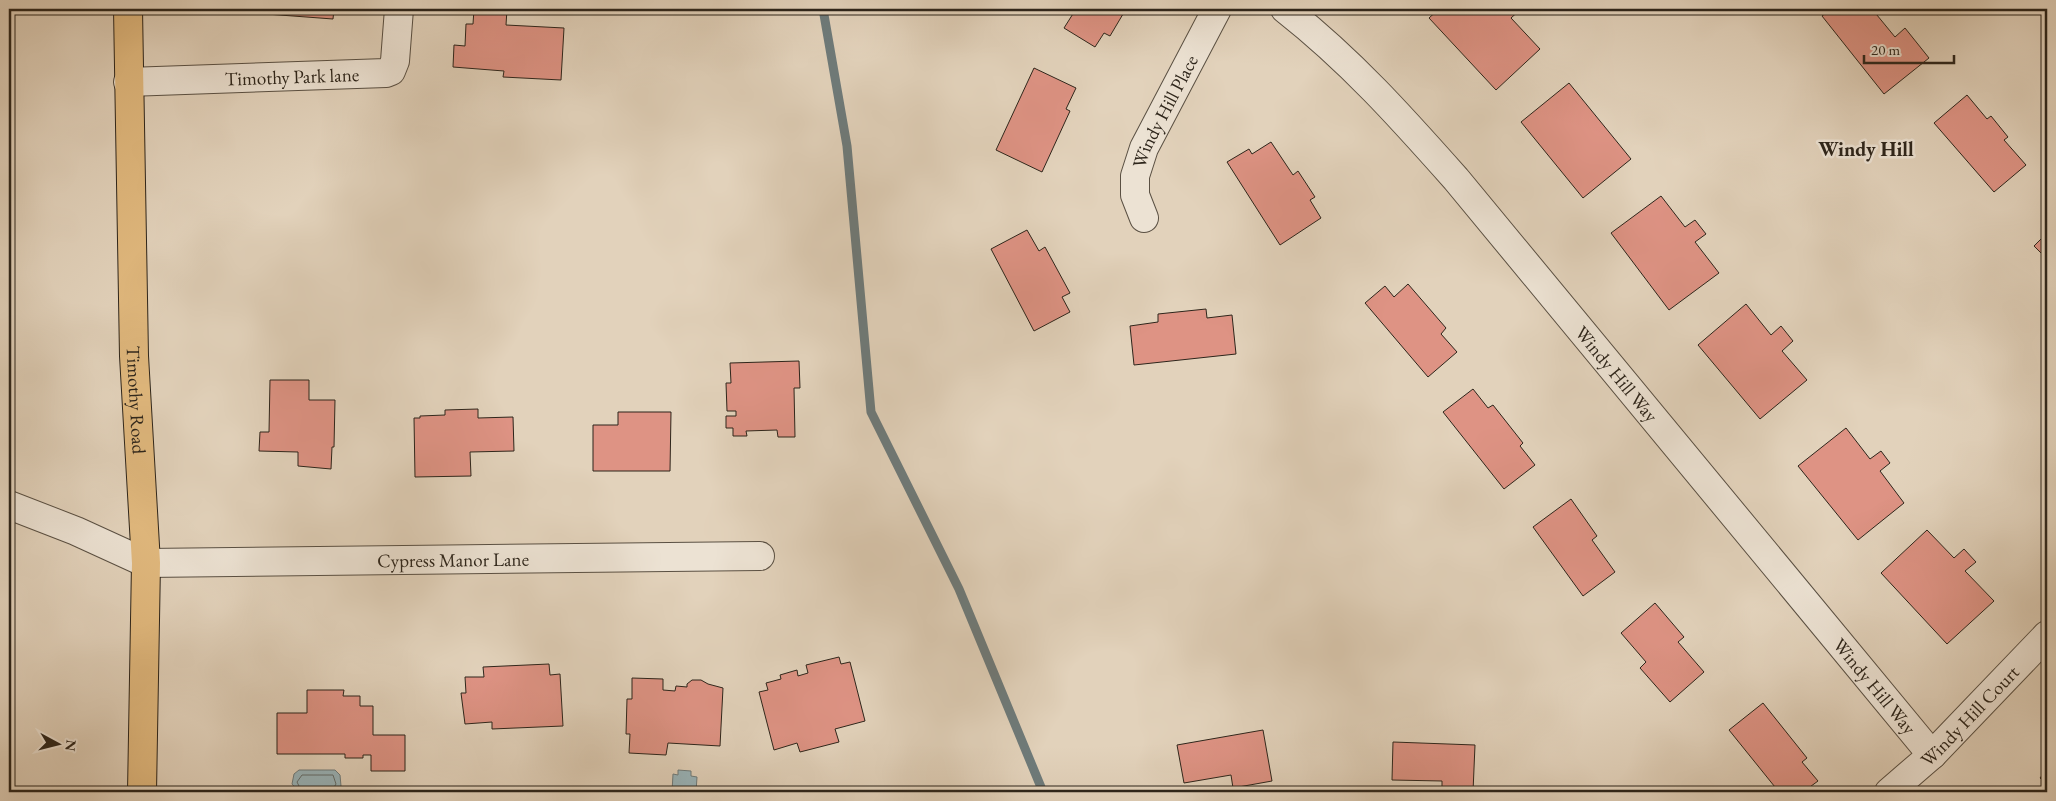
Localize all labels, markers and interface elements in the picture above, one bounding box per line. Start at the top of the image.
scale bar [1864,32,1954,64]
text: 20 m [1871,40,1900,59]
street label: Windy Hill Place [1126,50,1204,171]
street label: Timothy Park lane [224,62,360,92]
district label: Windy Hill [1818,136,1914,162]
street label: Windy Hill Way [1569,321,1664,428]
street label: Timothy Road [121,345,152,455]
street label: Cypress Manor Lane [377,547,529,573]
street label: Windy Hill Way [1827,633,1922,740]
street label: Windy Hill Court [1915,660,2025,772]
north arrow [32,718,82,768]
text: N [61,739,81,753]

